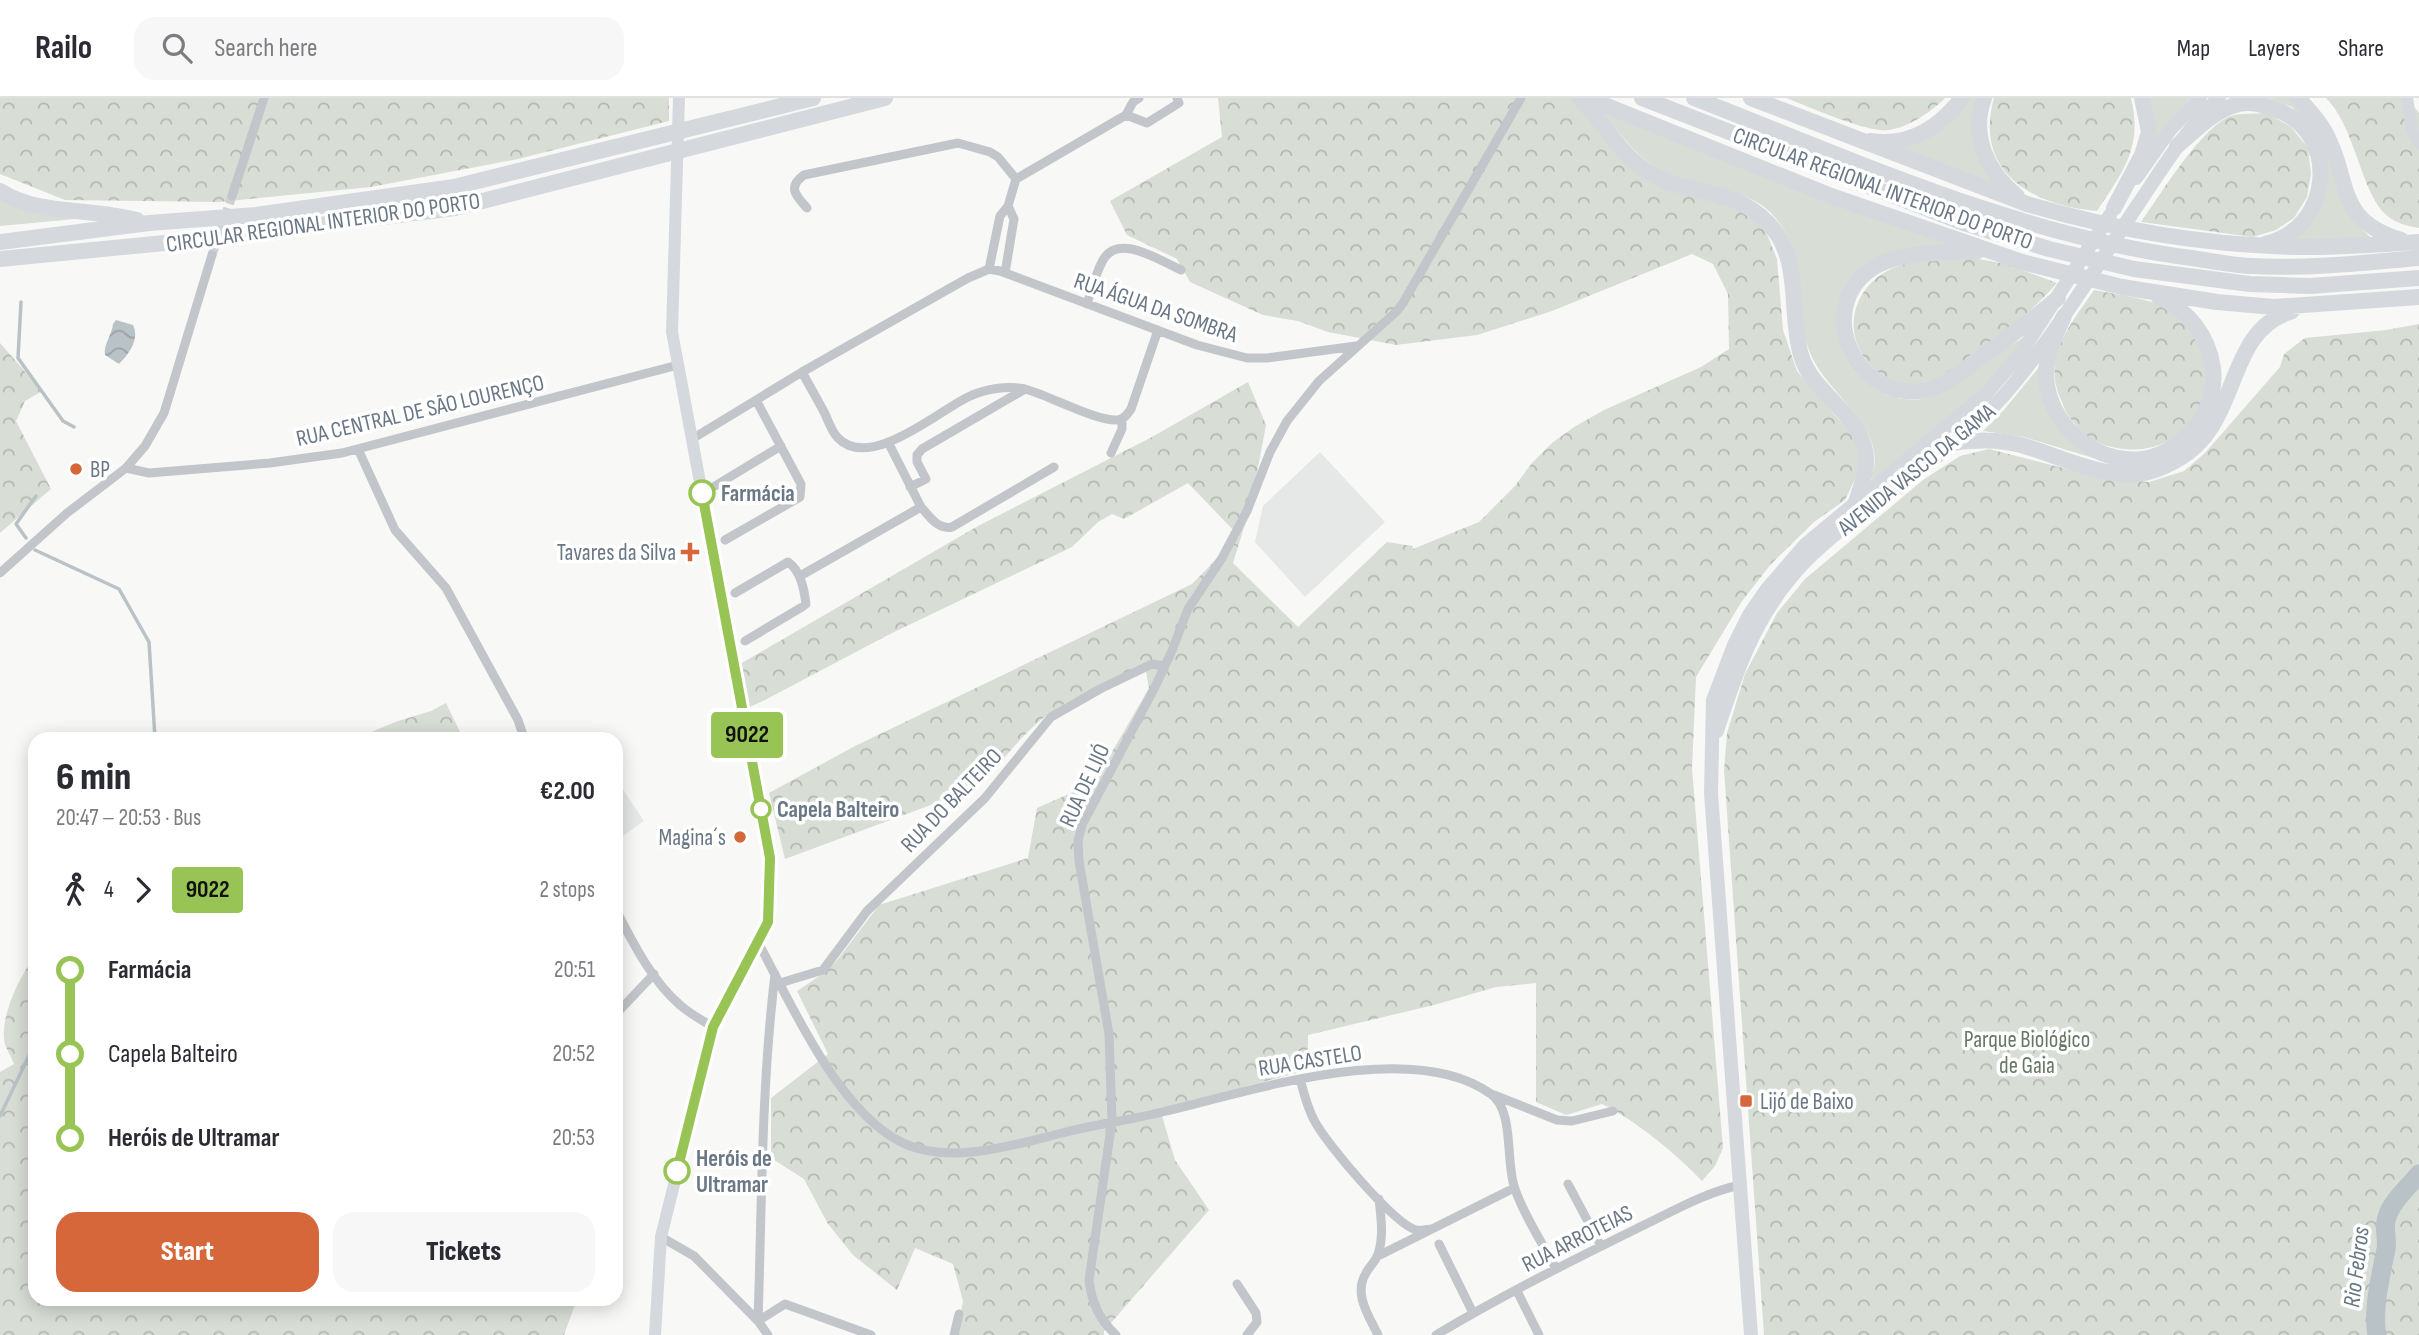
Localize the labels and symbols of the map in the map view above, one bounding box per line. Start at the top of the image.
street label: CIRCULAR REGIONAL INTERIOR DO PORTO [1729,122,2036,256]
street label: CIRCULAR REGIONAL INTERIOR DO PORTO [164,187,482,259]
street label: RUA ÁGUA DA SOMBRA [1070,267,1241,349]
street label: RUA CENTRAL DE SÃO LOURENÇO [294,369,547,453]
street label: AVENIDA VASCO DA GAMA [1831,398,2001,543]
place label: BP [90,456,110,484]
marker: BP [68,461,84,477]
marker: Farmácia [689,480,715,506]
place label: Farmácia [721,480,795,508]
place label: Tavares da Silva [557,539,676,567]
marker: Tavares da Silva [682,544,698,560]
line badge: 9022 [698,712,796,758]
street label: RUA DE LIJÓ [1053,739,1116,832]
street label: RUA DO BALTEIRO [895,743,1008,859]
place label: Capela Balteiro [777,796,899,824]
marker: Capela Balteiro [751,799,771,819]
place label: Magina´s [658,824,726,852]
marker: Magina´s [732,829,748,845]
park label: Parque Biológico de Gaia [1964,1026,2090,1080]
street label: RUA CASTELO [1257,1039,1364,1083]
place label: Lijó de Baixo [1760,1088,1854,1116]
marker: Lijó de Baixo [1738,1093,1754,1109]
place label: Heróis de Ultramar [696,1145,772,1199]
marker: Heróis de Ultramar [664,1158,690,1184]
street label: RUA ARROTEIAS [1518,1199,1637,1279]
water label: Rio Febros [2337,1225,2376,1309]

